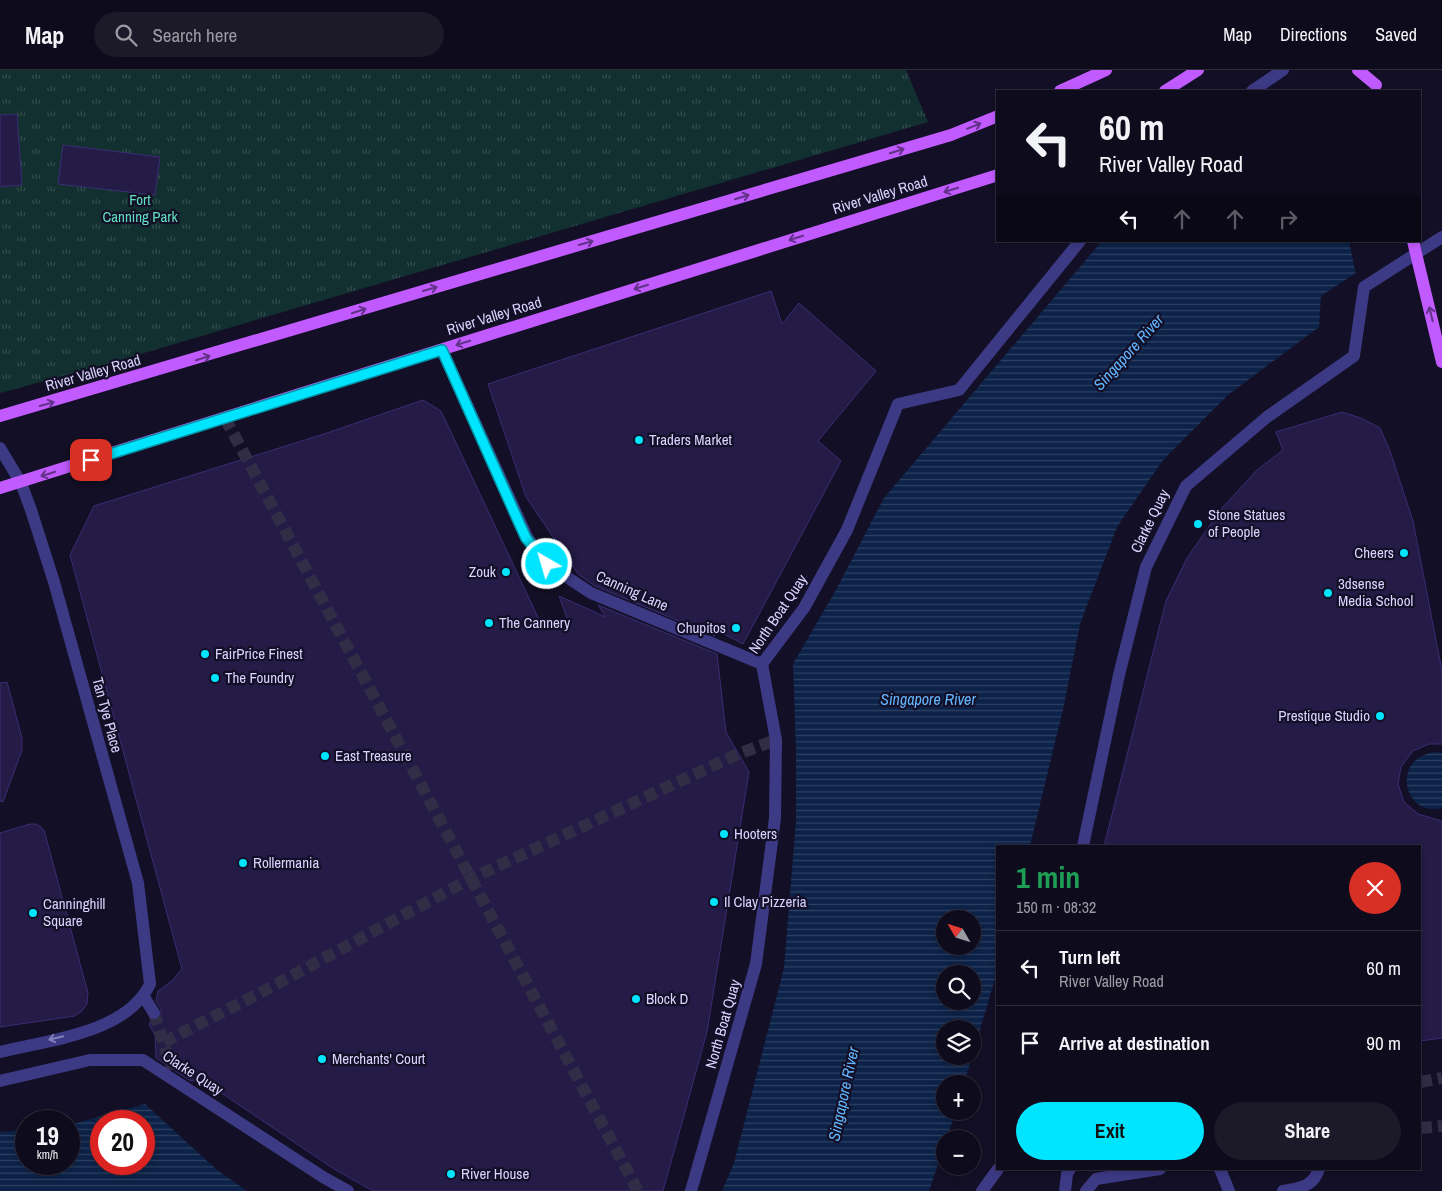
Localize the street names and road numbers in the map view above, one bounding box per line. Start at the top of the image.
street label: River Valley Road [830,170,930,219]
street label: River Valley Road [444,291,544,340]
street label: River Valley Road [43,349,143,396]
street label: Clarke Quay [1125,485,1174,556]
street label: Canning Lane [593,565,672,616]
street label: North Boat Quay [743,569,812,658]
street label: Tan Tye Place [87,675,128,755]
street label: North Boat Quay [700,976,745,1071]
street label: Clarke Quay [159,1045,228,1100]

